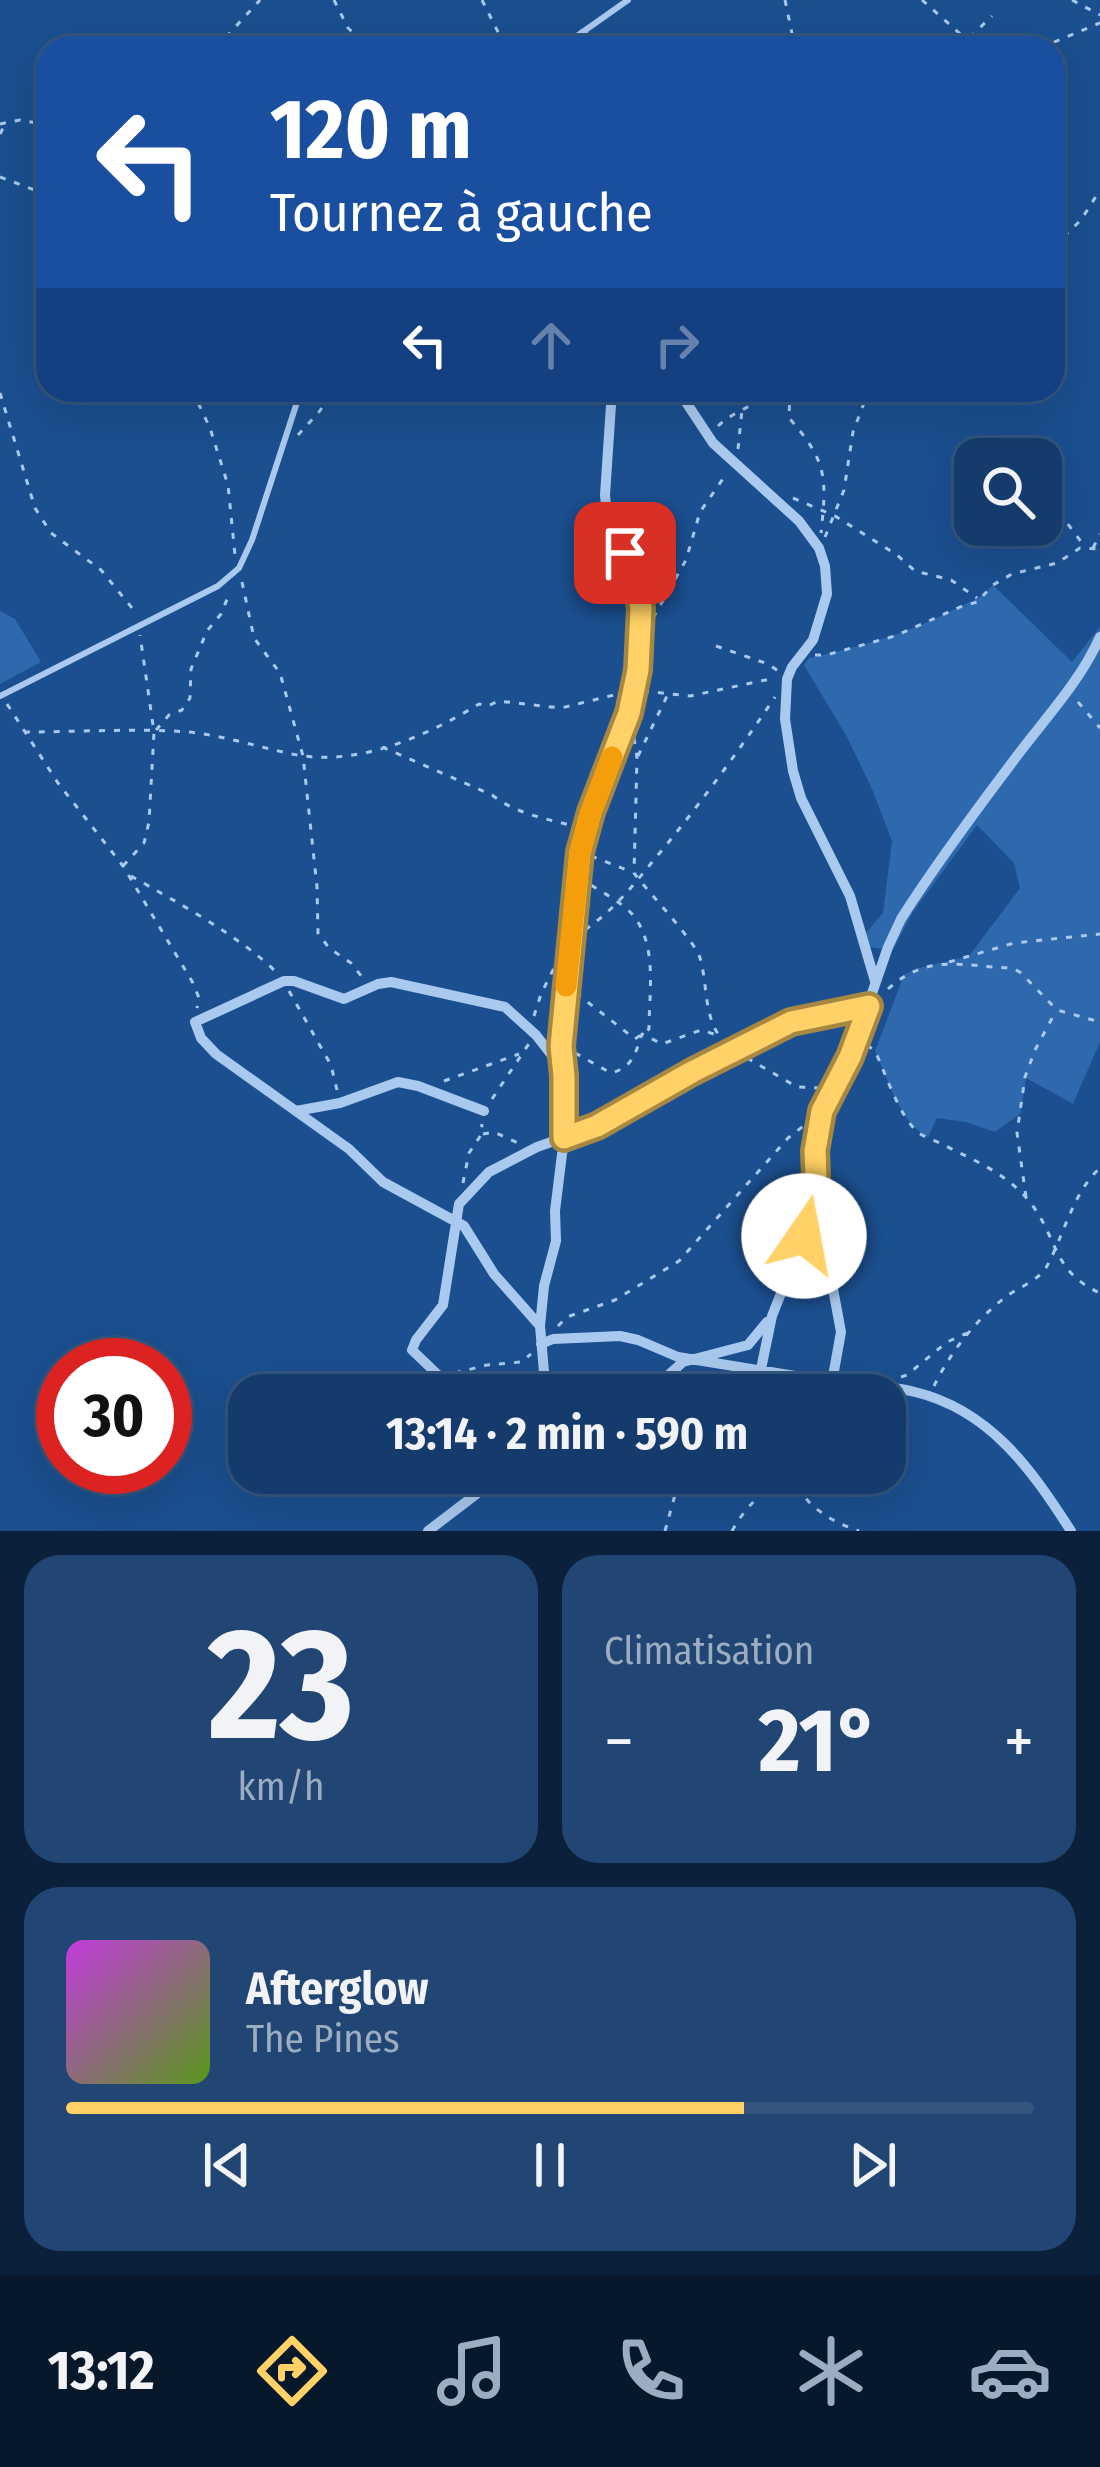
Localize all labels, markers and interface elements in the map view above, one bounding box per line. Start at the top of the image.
text: 120 m [270,79,472,180]
icon: left [72,84,228,240]
text: Tournez à gauche [270,181,653,245]
icon: left [392,312,458,378]
icon: ahead [518,312,584,378]
icon: right [644,312,710,378]
map controls [954,438,1062,546]
button: search [954,438,1062,546]
pin [574,502,676,604]
icon: arrive [592,520,658,586]
position arrow [741,1173,867,1299]
speed limit sign: 30 [36,1338,192,1494]
text: 13:14 · 2 min · 590 m [386,1407,748,1461]
text: 23 [208,1592,354,1779]
text: Climatisation [604,1628,814,1674]
text: 21° [759,1687,879,1795]
text: − [604,1702,634,1781]
text: + [1004,1702,1034,1781]
text: km/h [238,1764,324,1810]
text: Afterglow [246,1962,428,2016]
text: The Pines [246,2016,400,2062]
icon: previous [194,2132,260,2198]
icon: pause [517,2132,583,2198]
icon: next [840,2132,906,2198]
icon: directions [250,2329,334,2413]
icon: music [430,2329,514,2413]
icon: phone [609,2329,693,2413]
icon: climate [789,2329,873,2413]
icon: car [968,2329,1052,2413]
text: 13:12 [48,2339,155,2403]

